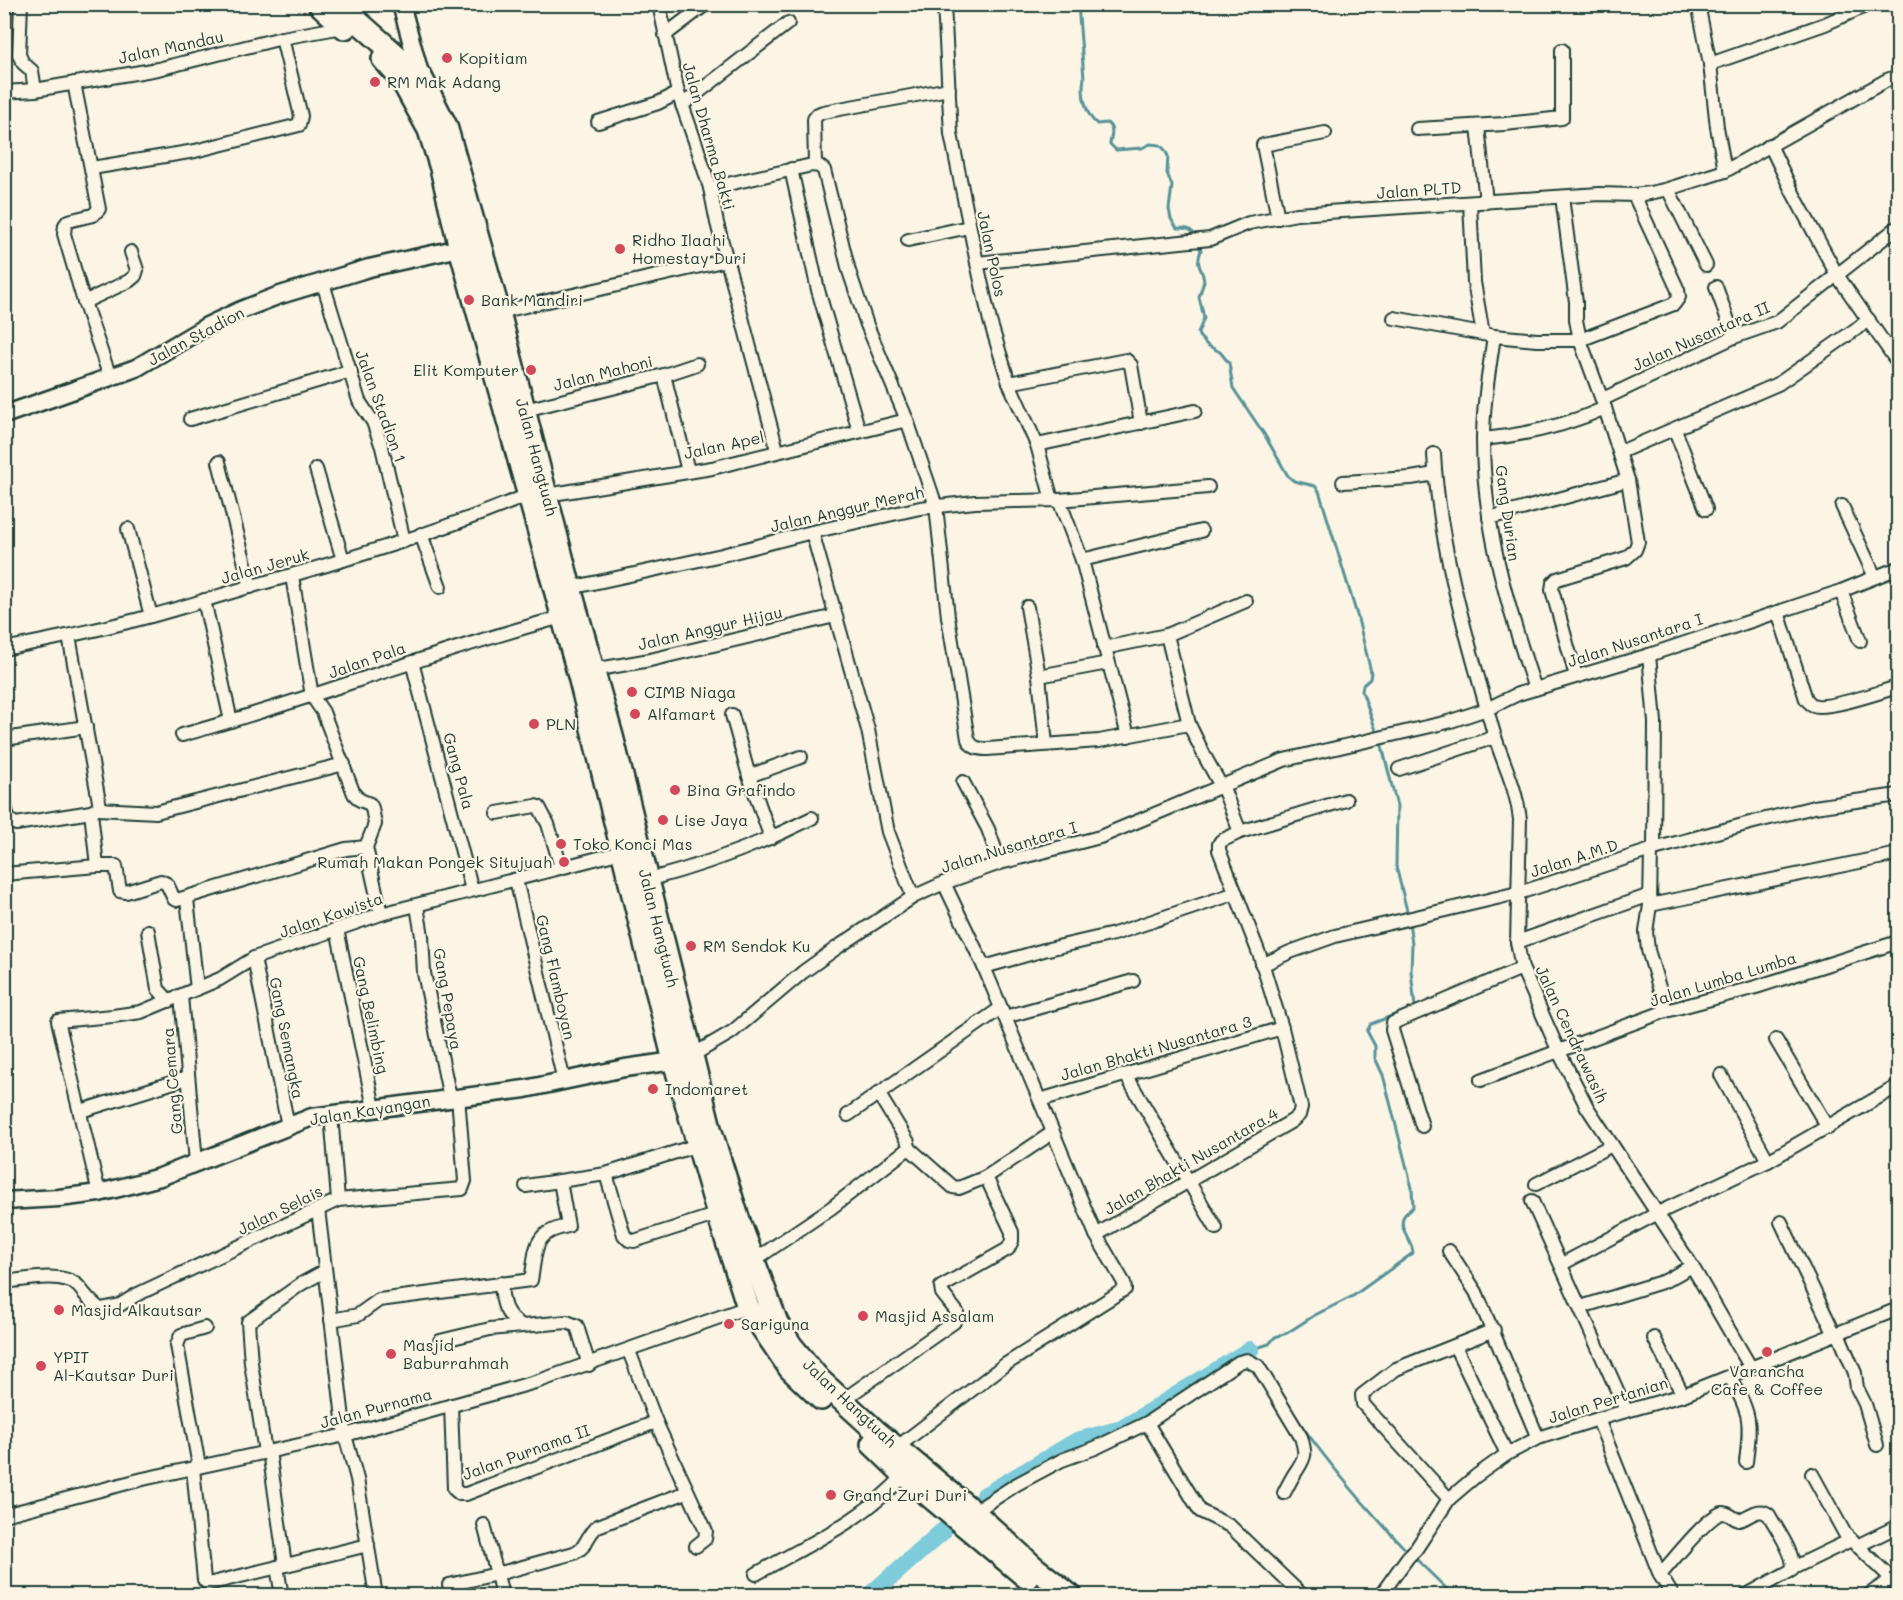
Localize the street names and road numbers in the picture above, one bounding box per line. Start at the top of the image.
street label: Jalan Mandau [116,25,225,68]
street label: Jalan Dharma Bakti [678,59,741,212]
street label: Jalan PLTD [1376,176,1462,203]
street label: Jalan Polos [973,209,1012,299]
street label: Jalan Nusantara II [1629,296,1773,375]
street label: Jalan Stadion [144,301,248,370]
street label: Jalan Stadion 1 [351,347,412,465]
street label: Jalan Mahoni [551,350,655,395]
street label: Jalan Hangtuah [512,396,563,518]
street label: Jalan Apel [682,426,766,463]
street label: Gang Durian [1491,464,1526,562]
street label: Jalan Anggur Merah [768,481,926,536]
street label: Jalan Jeruk [218,543,311,588]
street label: Jalan Anggur Hijau [636,601,784,654]
street label: Jalan Nusantara I [1565,608,1705,671]
street label: Jalan Pala [325,636,408,683]
street label: Gang Pala [439,730,480,812]
street label: Jalan Nusantara I [938,816,1079,877]
street label: Jalan A.M.D [1527,833,1620,882]
street label: Jalan Hangtuah [635,867,684,989]
street label: Jalan Kawista [276,887,386,942]
street label: Gang Flamboyan [532,912,581,1041]
street label: Gang Pepaya [429,946,468,1051]
street label: Jalan Lumba Lumba [1647,946,1799,1011]
street label: Gang Belimbing [349,954,394,1076]
street label: Jalan Cendrawasih [1531,962,1613,1106]
street label: Gang Semangka [265,975,310,1100]
street label: Jalan Bhakti Nusantara 3 [1058,1010,1254,1085]
street label: Gang Cemara [156,1027,187,1135]
street label: Jalan Kayangan [308,1090,432,1129]
street label: Jalan Bhakti Nusantara.4 [1100,1102,1282,1219]
street label: Jalan Selais [234,1180,326,1239]
street label: Jalan Hangtuah [799,1354,902,1452]
street label: Jalan Pertanian [1545,1371,1670,1428]
street label: Jalan Purnama [318,1383,434,1433]
street label: Jalan Purnama II [459,1419,592,1484]

